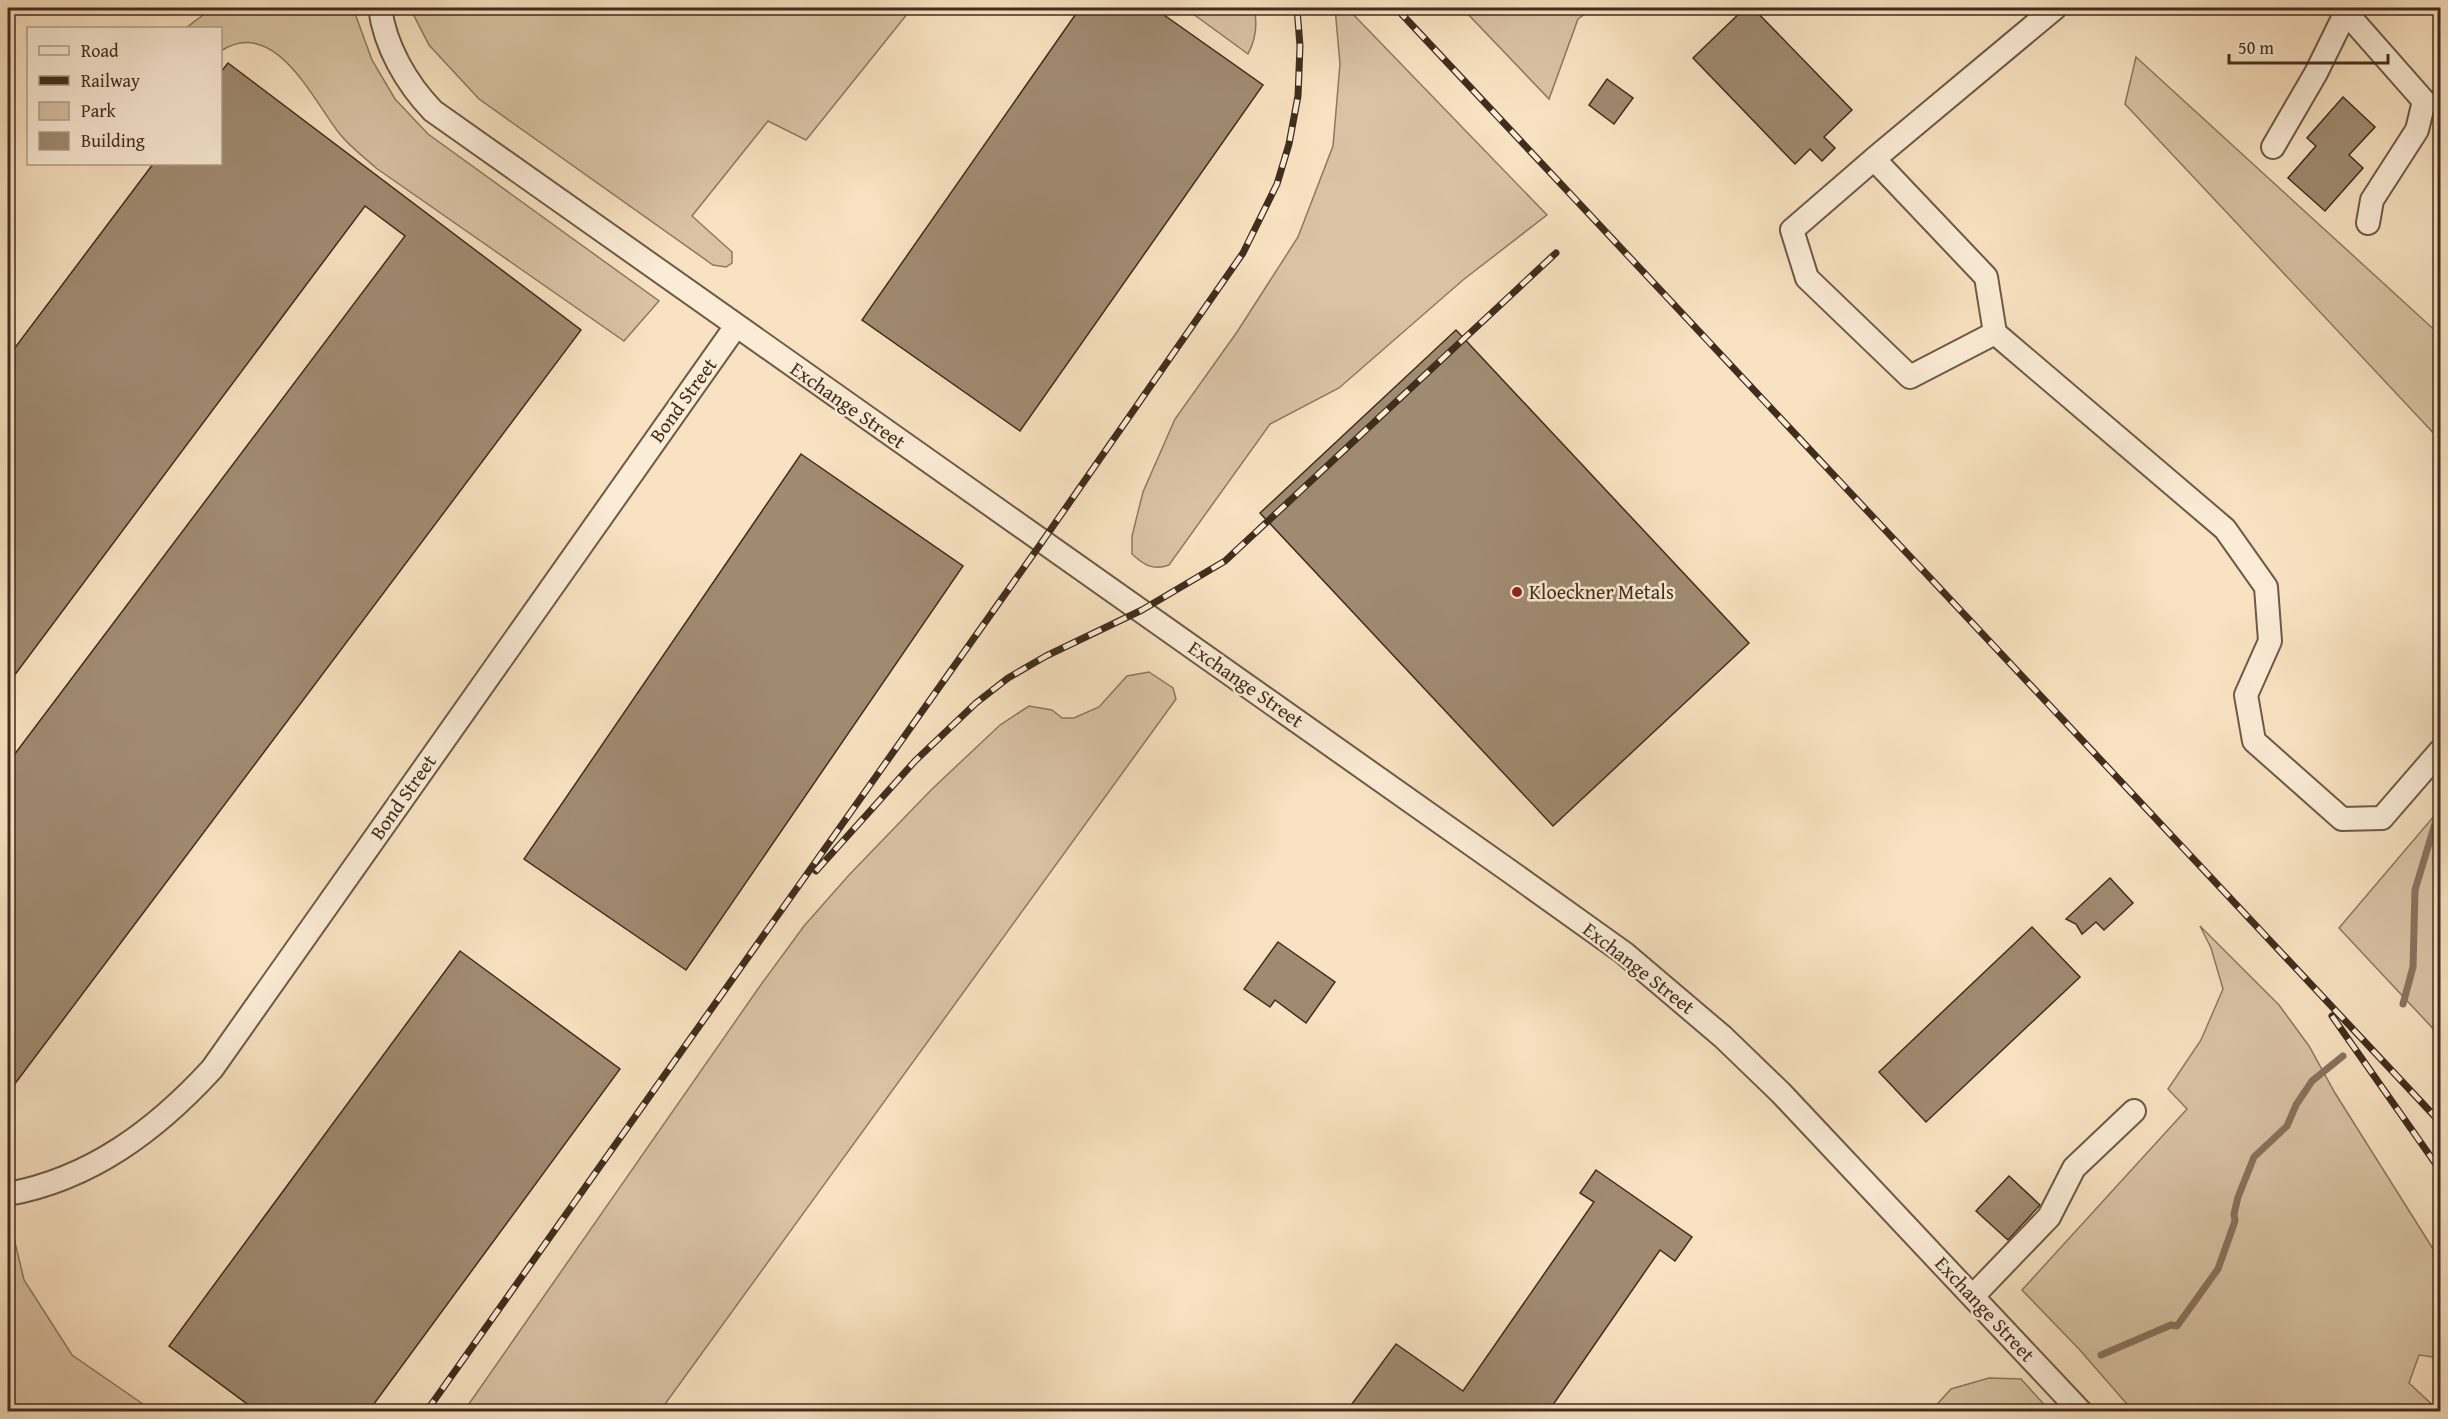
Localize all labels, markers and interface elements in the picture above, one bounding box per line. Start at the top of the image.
legend [27,27,222,165]
scale bar [2229,27,2388,65]
text: 50 m [2238,34,2274,61]
text: Road [81,37,119,64]
text: Railway [81,67,140,94]
text: Park [81,97,117,124]
text: Building [81,127,145,154]
street label: Bond Street [642,351,723,448]
street label: Exchange Street [785,354,912,455]
place label: Kloeckner Metals [1529,577,1674,606]
marker: Kloeckner Metals [1510,585,1524,599]
street label: Exchange Street [1183,633,1310,734]
street label: Bond Street [362,748,443,845]
street label: Exchange Street [1577,915,1701,1021]
street label: Exchange Street [1929,1249,2042,1368]

